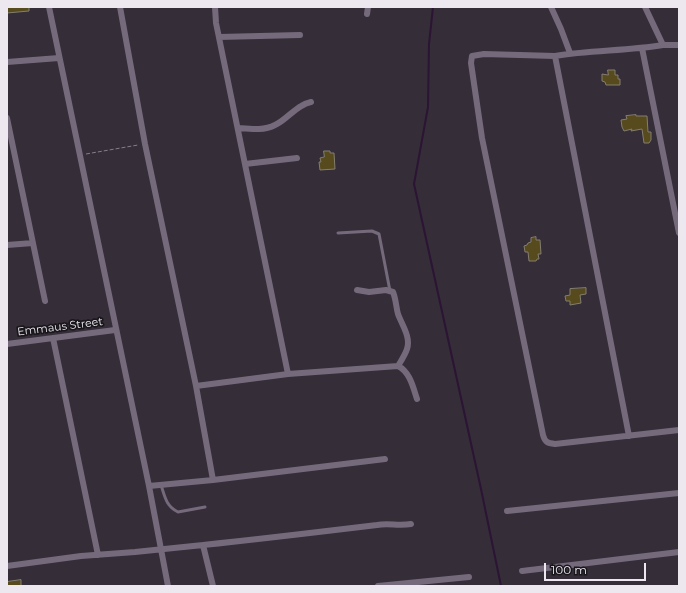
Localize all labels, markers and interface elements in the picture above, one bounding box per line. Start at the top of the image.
street label: Emmaus Street [16,315,104,339]
scale bar [546,555,648,581]
text: 100 m [551,562,587,577]

